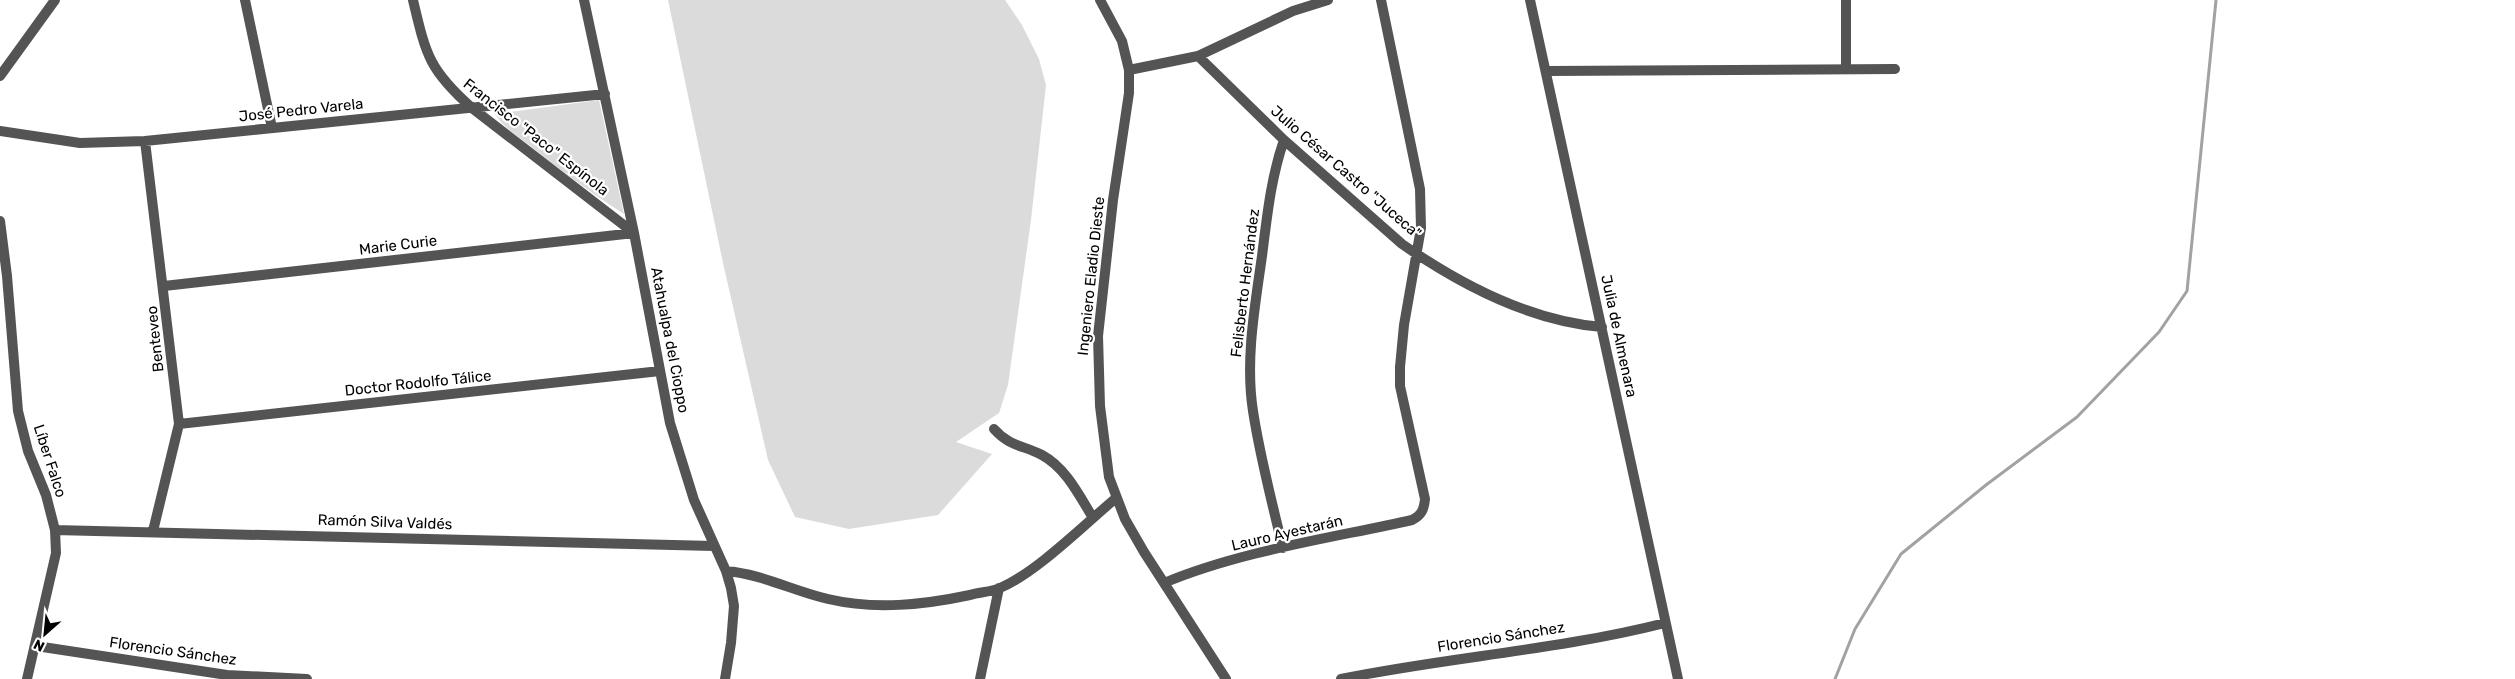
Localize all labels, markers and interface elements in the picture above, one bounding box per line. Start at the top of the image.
street label: Francisco "Paco" Espínola [460,75,612,199]
street label: José Pedro Varela [238,95,364,125]
street label: Julio César Castro "Juceca" [1267,102,1425,242]
street label: Ingeniero Eladio Dieste [1074,196,1108,356]
street label: Felisberto Hernández [1227,207,1263,358]
street label: Marie Curie [358,231,438,259]
street label: Atahualpa del Cioppo [647,266,693,414]
street label: Julia de Almenara [1597,273,1641,399]
street label: Benteveo [143,305,167,373]
street label: Doctor Rodolfo Tálice [344,366,492,400]
street label: Líber Falco [30,422,70,500]
street label: Ramón Silva Valdés [317,511,453,533]
street label: Lauro Ayestarán [1229,511,1345,555]
north arrow [20,609,70,659]
street label: Florencio Sánchez [1436,618,1566,656]
street label: Florencio Sánchez [108,633,238,669]
text: N [31,635,48,655]

